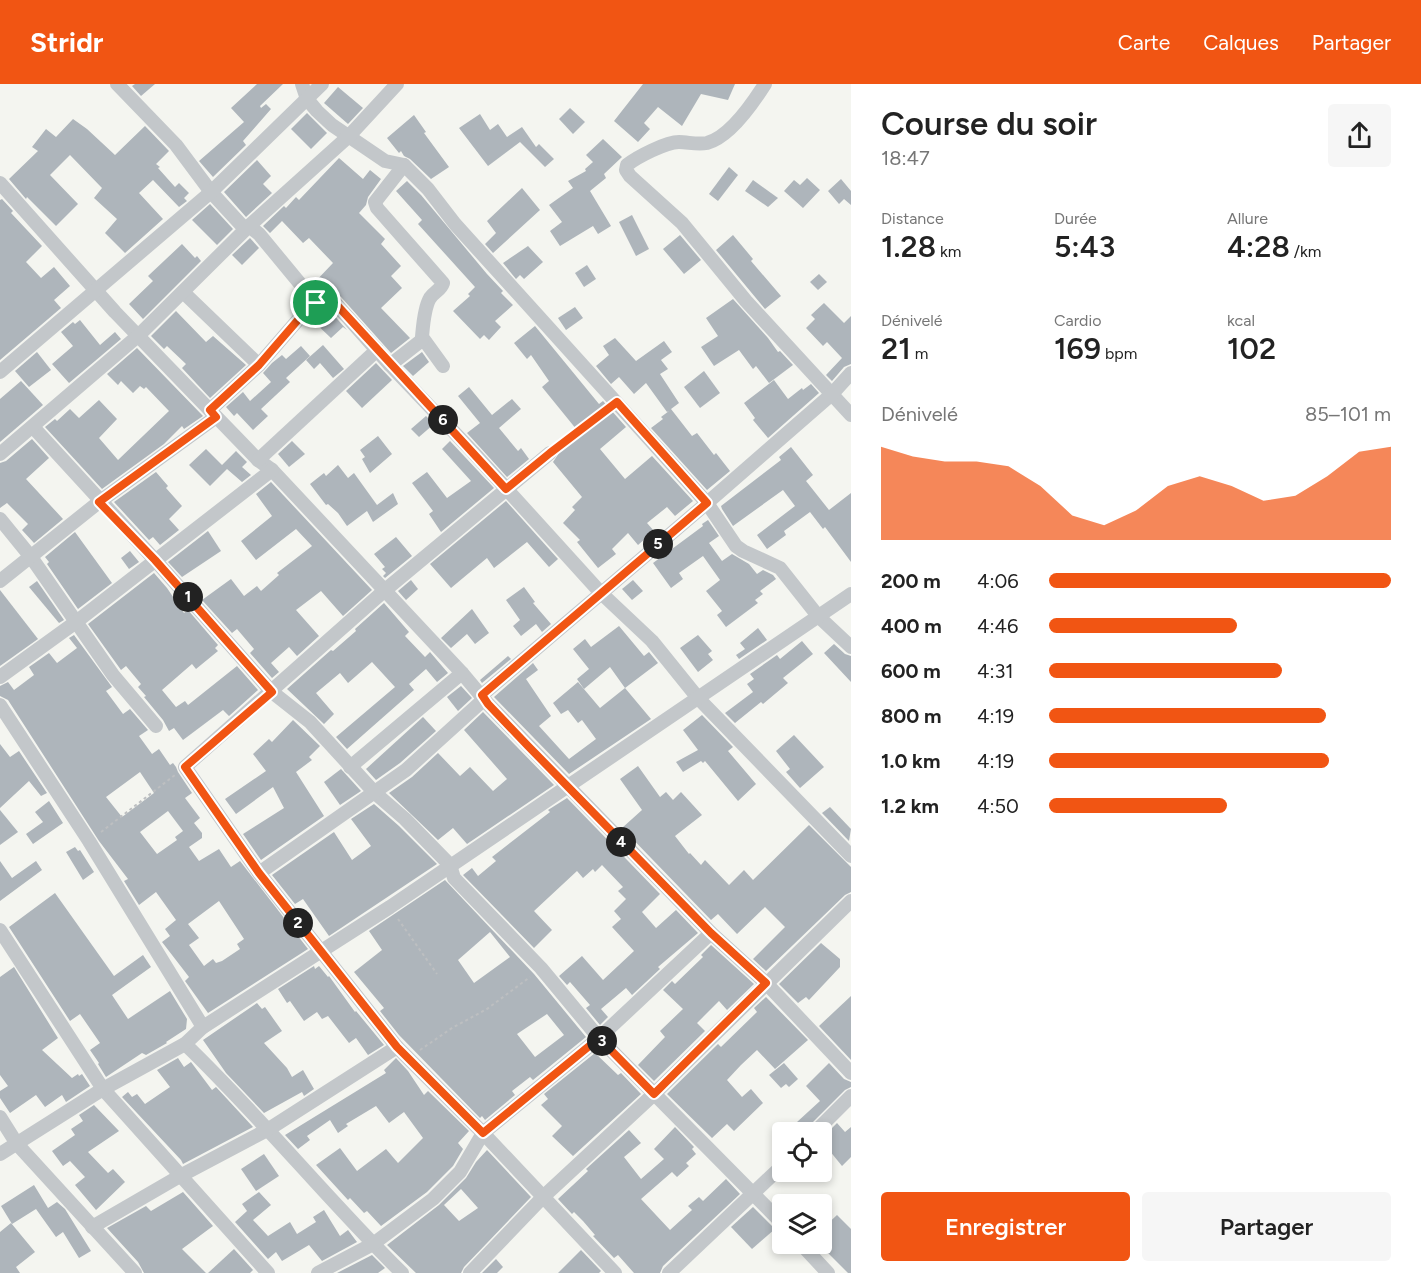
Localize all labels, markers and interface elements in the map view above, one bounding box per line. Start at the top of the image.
text: Stridr [30,25,103,59]
text: Carte [1118,30,1170,55]
text: Calques [1203,30,1279,55]
text: Partager [1312,30,1391,55]
text: Course du soir [881,104,1097,143]
button: share [1328,104,1391,167]
text: 18:47 [881,146,930,170]
text: Distance [881,209,944,228]
text: Durée [1054,209,1097,228]
text: Allure [1227,209,1268,228]
text: 1.28 [881,228,936,265]
text: 5:43 [1054,228,1115,265]
text: 4:28 [1227,228,1290,265]
text: km [936,242,961,261]
text: /km [1290,242,1321,261]
pin [290,277,341,328]
icon: arrive [299,286,332,319]
text: Dénivelé [881,311,943,330]
text: Cardio [1054,311,1101,330]
text: kcal [1227,311,1255,330]
text: 21 [881,330,911,367]
text: 169 [1054,330,1101,367]
text: 102 [1227,330,1276,367]
text: m [911,344,928,363]
text: bpm [1101,344,1137,363]
text: Dénivelé [881,402,958,426]
text: 85–101 m [1305,402,1391,426]
pin: 6 [428,405,458,435]
text: 6 [438,410,448,429]
pin: 5 [643,529,673,559]
text: 5 [653,534,663,553]
text: 200 m [881,569,941,593]
text: 4:06 [977,569,1019,593]
pin: 1 [173,582,203,612]
text: 1 [185,587,191,606]
text: 400 m [881,614,942,638]
text: 4:46 [977,614,1018,638]
text: 600 m [881,659,941,683]
text: 4:31 [977,659,1014,683]
text: 800 m [881,704,941,728]
text: 4:19 [977,704,1014,728]
text: 1.0 km [881,749,940,773]
text: 4:19 [977,749,1014,773]
text: 1.2 km [881,794,939,818]
text: 4:50 [977,794,1019,818]
pin: 4 [606,827,636,857]
text: 4 [616,832,626,851]
pin: 2 [283,908,313,938]
text: 2 [293,913,303,932]
pin: 3 [587,1026,617,1056]
text: 3 [598,1031,606,1050]
map controls [772,1122,832,1254]
button: locate [772,1122,832,1182]
button: Enregistrer [881,1192,1130,1261]
button: Partager [1142,1192,1391,1261]
button: layers [772,1194,832,1254]

